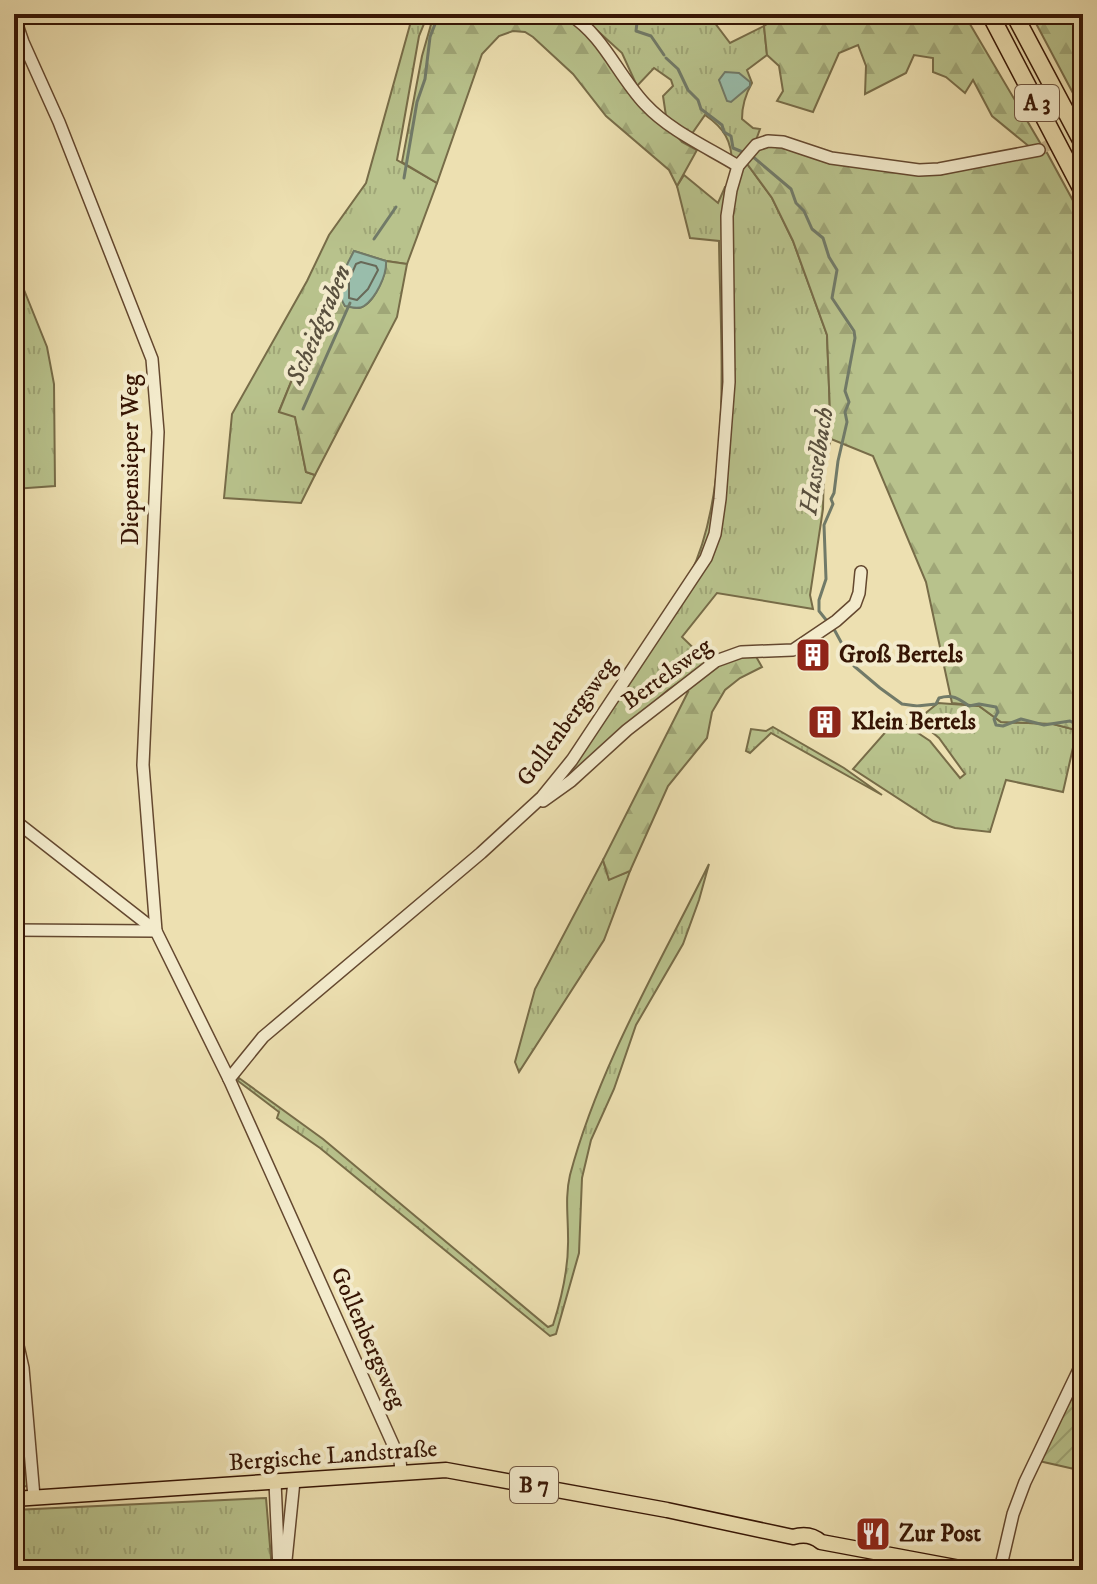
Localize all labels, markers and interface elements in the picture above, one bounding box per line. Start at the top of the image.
road number: A 3 [1015,85,1059,121]
water label: Scheidgraben [279,260,359,391]
street label: Diepensieper Weg [116,374,146,546]
water label: Hasselbach [792,405,842,518]
street label: Bertelsweg [616,631,718,717]
building icon: Groß Bertels [794,636,832,674]
place label: Groß Bertels [839,640,963,670]
street label: Gollenbergsweg [510,651,624,792]
building icon: Klein Bertels [806,703,844,741]
place label: Klein Bertels [851,707,976,737]
street label: Gollenbergsweg [323,1263,413,1414]
street label: Bergische Landstraße [228,1434,438,1478]
road number: B 7 [510,1467,558,1503]
restaurant icon: Zur Post [854,1515,892,1553]
place label: Zur Post [899,1519,981,1549]

